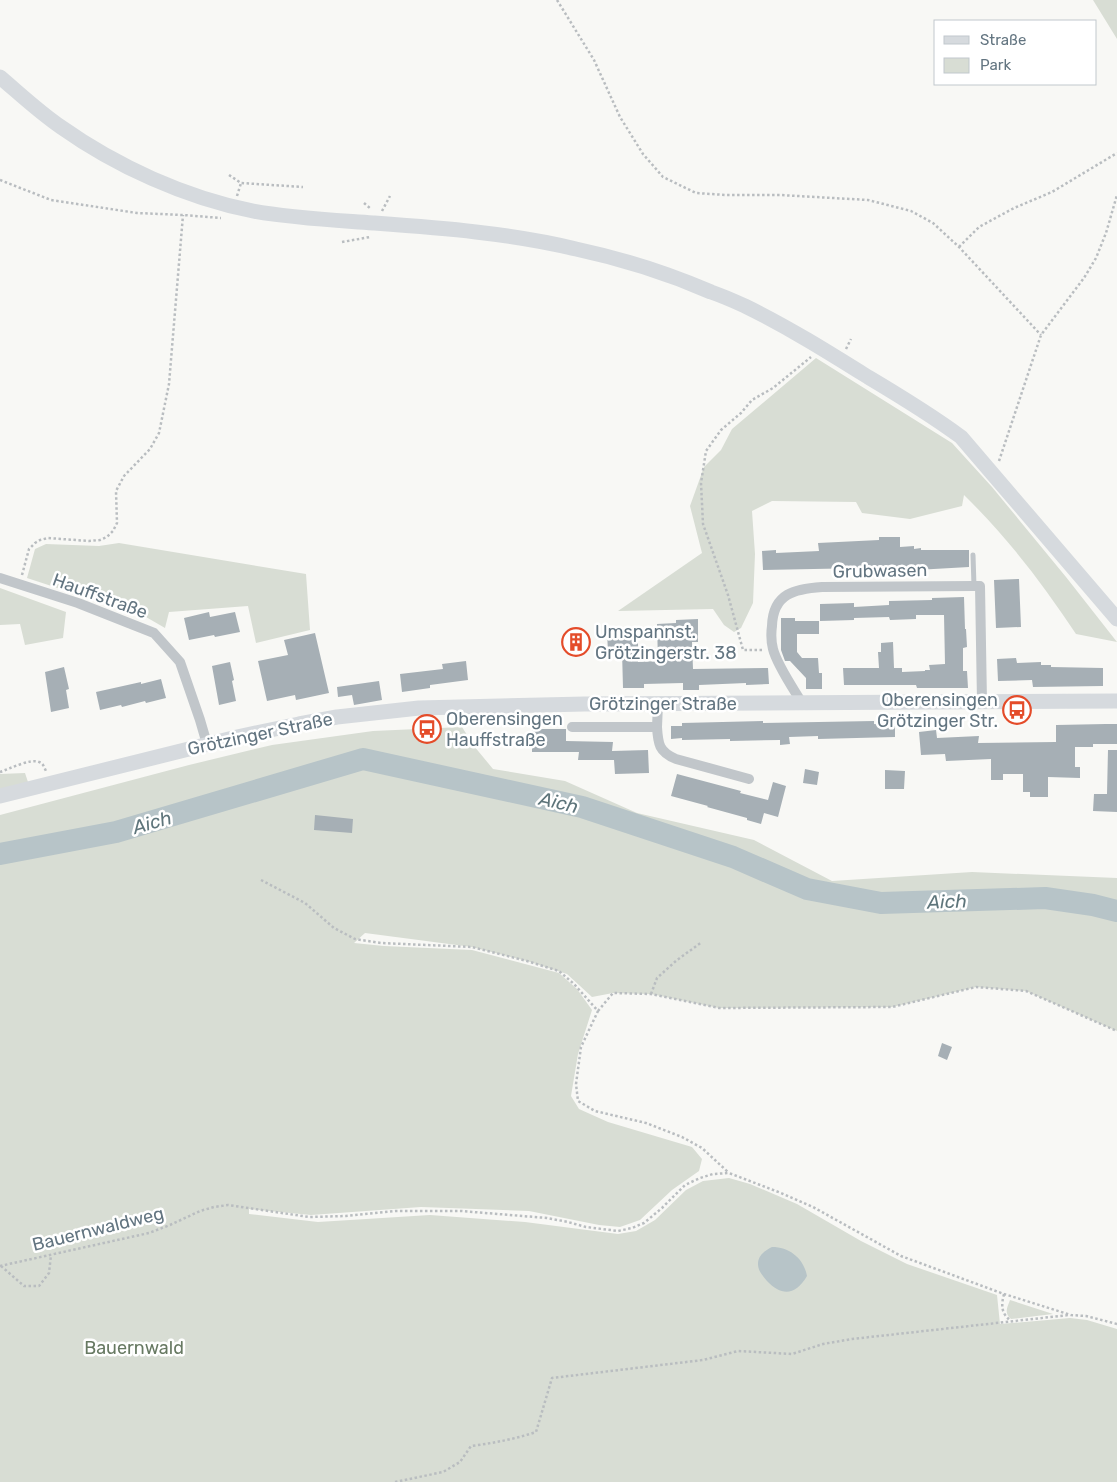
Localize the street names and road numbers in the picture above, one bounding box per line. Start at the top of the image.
street label: Grubwasen [832,559,928,583]
street label: Hauffstraße [49,569,151,623]
street label: Grötzinger Straße [589,693,737,715]
street label: Grötzinger Straße [185,708,335,760]
street label: Bauernwaldweg [30,1202,166,1256]

